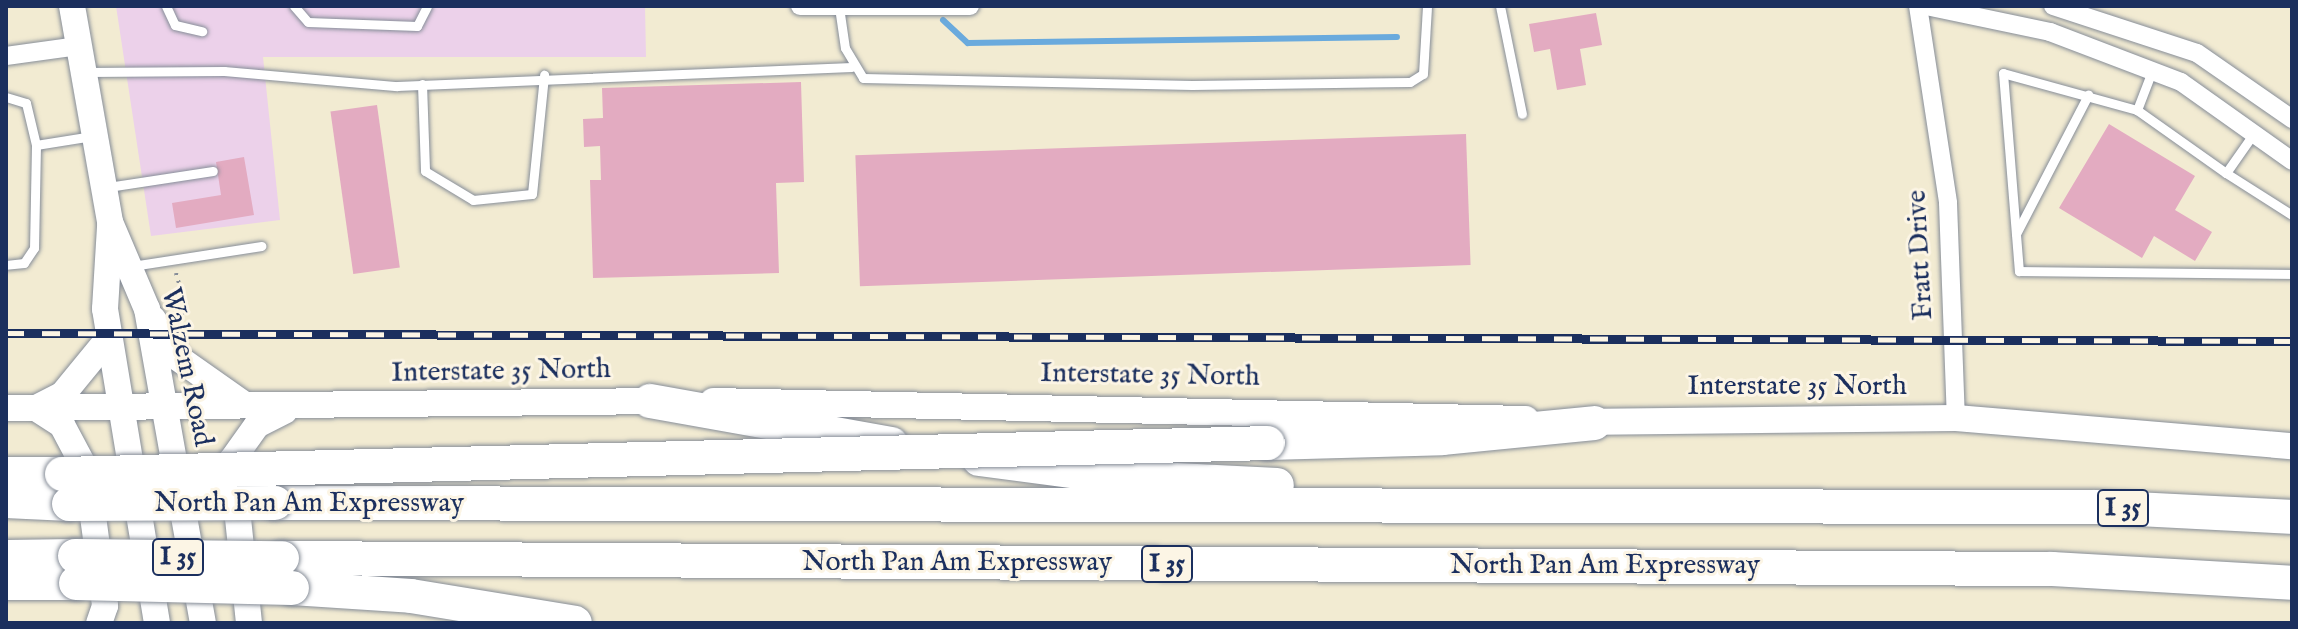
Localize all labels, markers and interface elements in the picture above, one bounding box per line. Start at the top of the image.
street label: Fratt Drive [1901,189,1941,321]
street label: Walzem Road [153,284,219,450]
street label: Interstate 35 North [391,353,611,391]
street label: Interstate 35 North [1040,357,1260,395]
street label: Interstate 35 North [1687,370,1907,404]
road number: I 35 [2097,486,2149,530]
street label: North Pan Am Expressway [154,487,464,521]
road number: I 35 [152,535,204,579]
road number: I 35 [1141,542,1193,586]
street label: North Pan Am Expressway [802,546,1112,580]
street label: North Pan Am Expressway [1450,549,1760,583]

